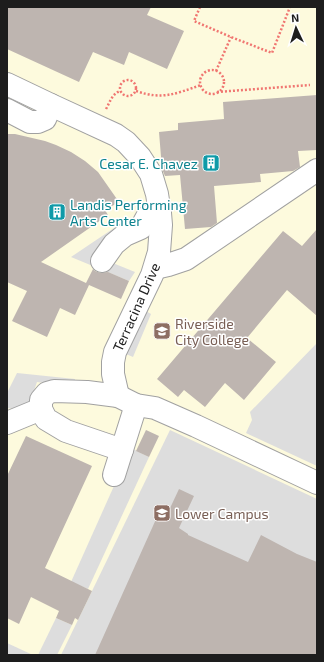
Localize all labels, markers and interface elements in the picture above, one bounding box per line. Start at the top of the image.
north arrow [276,8,316,48]
text: N [291,11,300,24]
building icon: Cesar E. Chavez [201,153,221,173]
place label: Cesar E. Chavez [99,155,198,172]
place label: Landis Performing Arts Center [70,196,187,229]
building icon: Landis Performing Arts Center [47,202,67,222]
street label: Terracina Drive [109,260,163,354]
place label: Riverside City College [175,315,249,348]
school or university icon: Riverside City College [152,321,172,341]
school or university icon: Lower Campus [152,503,172,523]
place label: Lower Campus [175,505,269,522]

